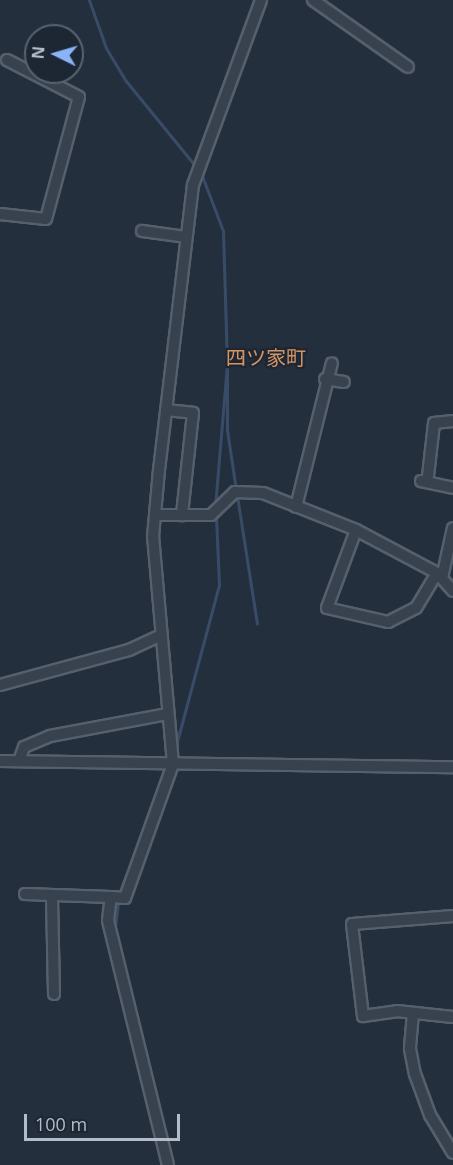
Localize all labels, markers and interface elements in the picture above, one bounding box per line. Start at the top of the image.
north arrow [24,24,84,84]
text: N [27,45,50,60]
district label: 四ツ家町 [226,345,306,369]
scale bar [27,1102,183,1140]
text: 100 m [35,1112,87,1136]

